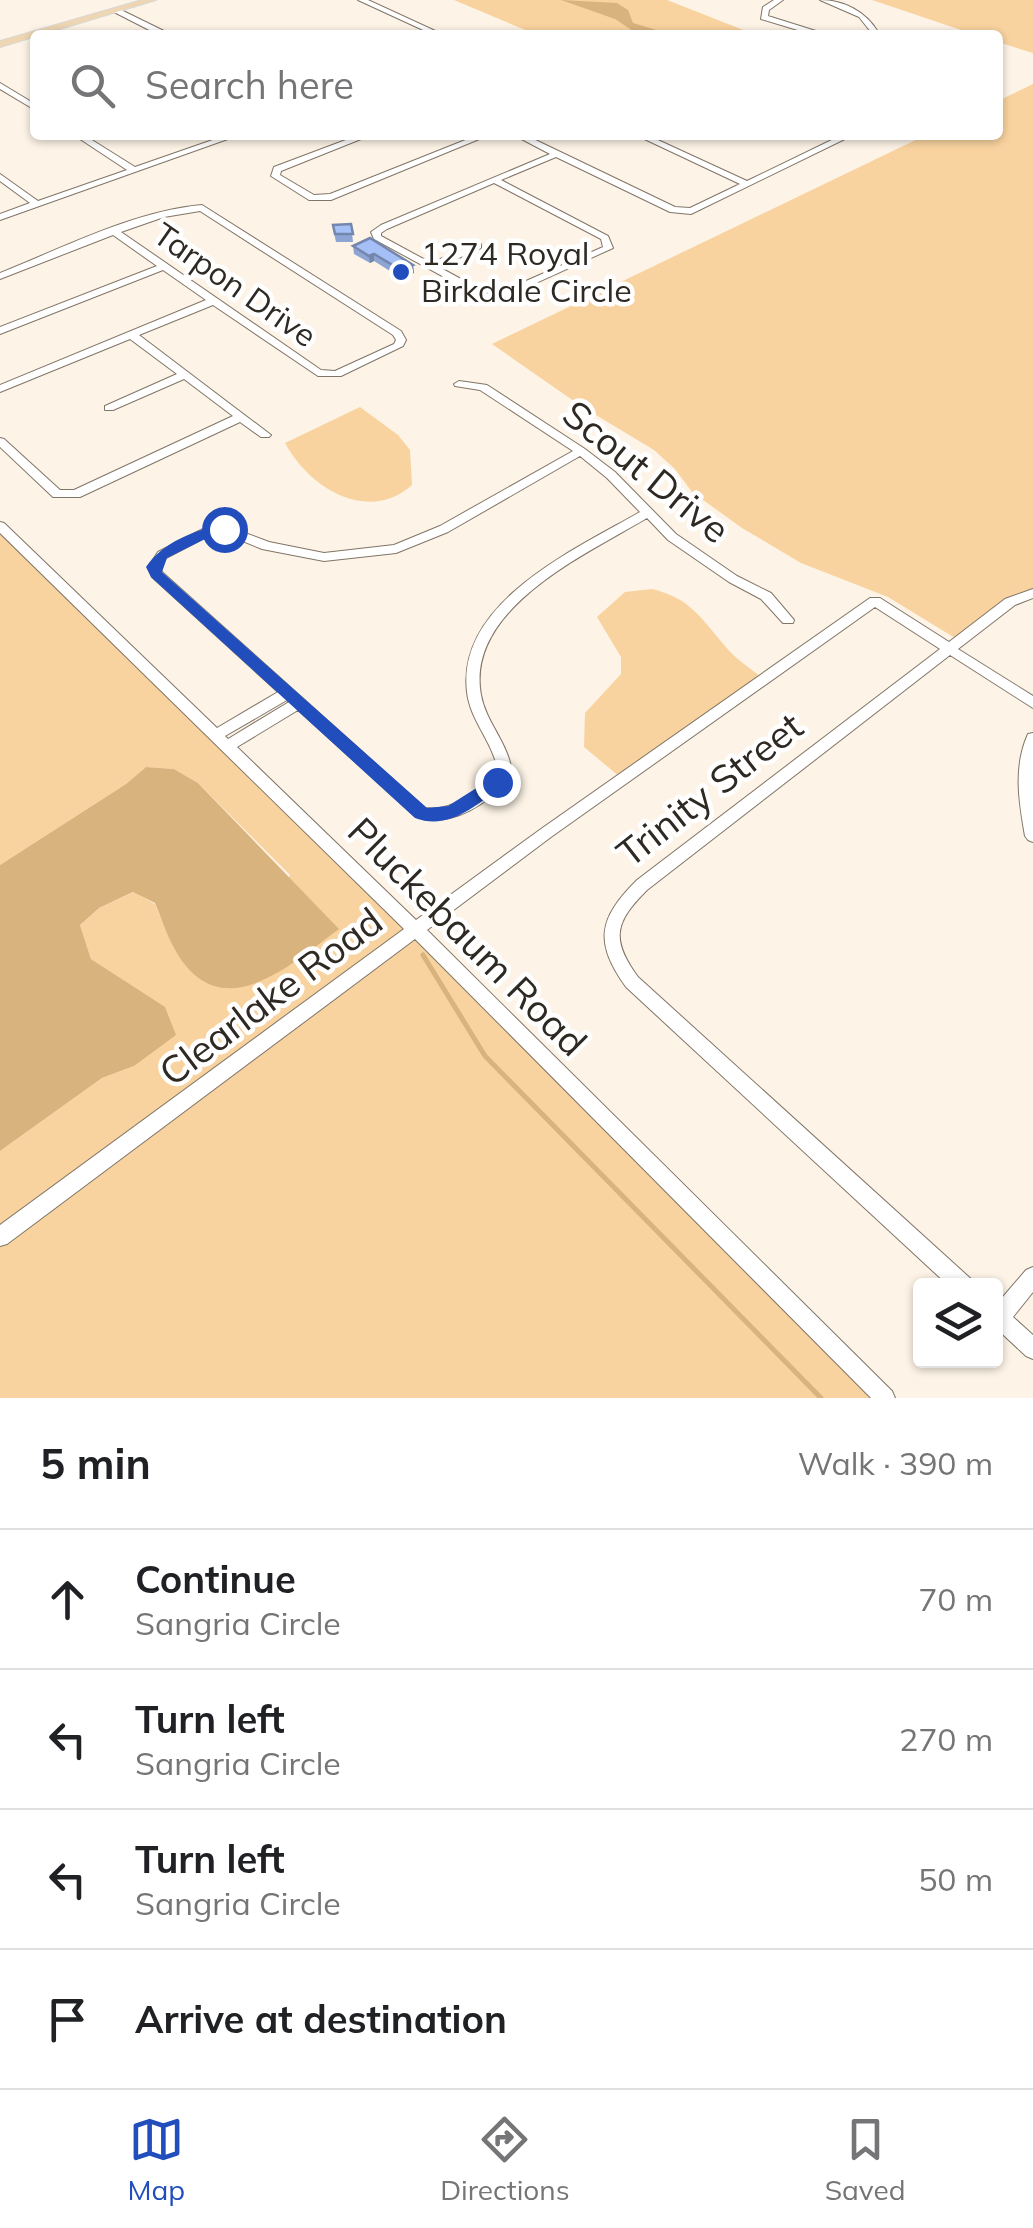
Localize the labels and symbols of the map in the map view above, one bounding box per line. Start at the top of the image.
street label: Tarpon Drive [146,213,325,355]
place label: 1274 Royal Birkdale Circle [421,233,632,310]
marker: 1274 Royal Birkdale Circle [390,261,412,283]
street label: Scout Drive [554,389,740,553]
route start [202,507,248,553]
street label: Trinity Street [607,702,812,877]
route end [475,760,521,806]
street label: Pluckebaum Road [338,807,597,1066]
street label: Clearlake Road [149,897,391,1096]

